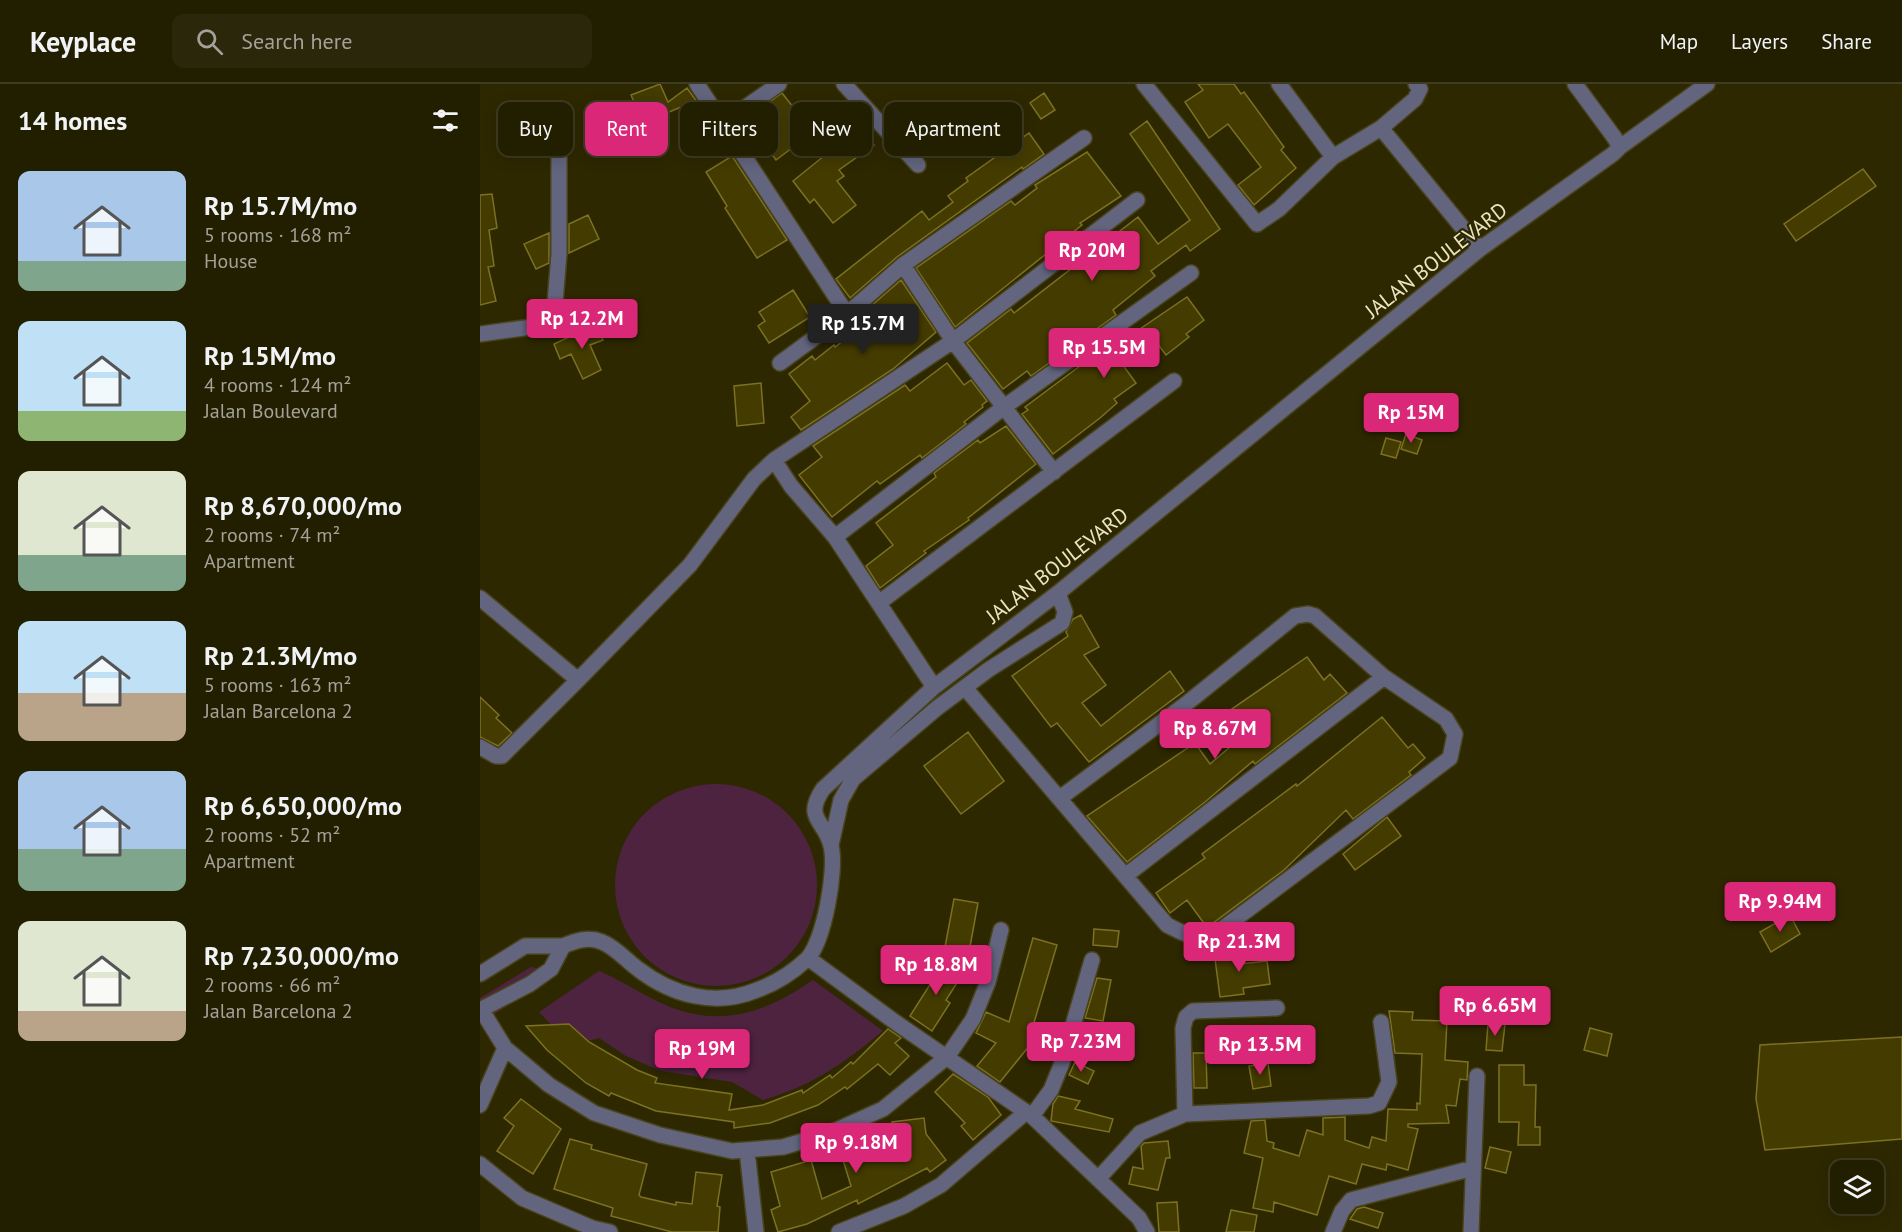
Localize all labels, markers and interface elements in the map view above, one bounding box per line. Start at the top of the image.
search box [172,14,592,68]
text: Keyplace [30,23,136,60]
icon: search [193,25,226,58]
text: Search here [241,27,352,55]
text: Map [1660,28,1698,55]
text: Layers [1731,28,1788,55]
text: Share [1821,28,1872,55]
chip: Buy [498,102,573,156]
chip: Rent [585,102,668,156]
chip: Filters [680,102,778,156]
chip: New [790,102,872,156]
chip: Apartment [884,102,1022,156]
text: 14 homes [18,104,127,137]
icon: filters [429,104,462,137]
text: Rp 15.7M/mo [204,189,357,222]
icon: home [66,195,138,267]
street label: JALAN BOULEVARD [1359,196,1513,325]
text: 5 rooms · 168 m² [204,222,351,248]
pin: Rp 20M [1043,231,1141,282]
text: Rp 20M [1059,237,1125,263]
text: House [204,248,258,274]
pin: Rp 12.2M [520,299,644,350]
pin: Rp 15.7M [801,304,925,355]
text: Rp 12.2M [541,305,623,331]
text: Rp 15.7M [822,310,904,336]
pin: Rp 15.5M [1042,328,1166,379]
text: Rp 15.5M [1063,334,1145,360]
text: Rp 15M/mo [204,339,336,372]
icon: home [66,345,138,417]
text: 4 rooms · 124 m² [204,372,351,398]
pin: Rp 15M [1362,393,1460,444]
text: Jalan Boulevard [204,398,338,424]
text: Rp 15M [1378,399,1444,425]
text: Rp 8,670,000/mo [204,489,402,522]
icon: home [66,495,138,567]
street label: JALAN BOULEVARD [980,501,1134,630]
text: 2 rooms · 74 m² [204,522,340,548]
text: Apartment [204,548,295,574]
text: Rp 21.3M/mo [204,639,357,672]
icon: home [66,645,138,717]
text: 5 rooms · 163 m² [204,672,351,698]
text: Jalan Barcelona 2 [204,698,353,724]
pin: Rp 8.67M [1153,709,1277,760]
text: Rp 8.67M [1174,715,1256,741]
text: Rp 6,650,000/mo [204,789,402,822]
icon: home [66,795,138,867]
text: 2 rooms · 52 m² [204,822,340,848]
text: Apartment [204,848,295,874]
pin: Rp 9.94M [1718,882,1842,933]
text: Rp 9.94M [1739,888,1821,914]
pin: Rp 21.3M [1177,922,1301,973]
text: Rp 21.3M [1198,928,1280,954]
text: Rp 7,230,000/mo [204,939,399,972]
icon: home [66,945,138,1017]
pin: Rp 18.8M [874,945,998,996]
text: Rp 18.8M [895,951,977,977]
text: 2 rooms · 66 m² [204,972,340,998]
pin: Rp 6.65M [1433,986,1557,1037]
text: Rp 6.65M [1454,992,1536,1018]
text: Jalan Barcelona 2 [204,998,353,1024]
pin: Rp 7.23M [1019,1022,1143,1073]
pin: Rp 13.5M [1198,1025,1322,1076]
text: Rp 7.23M [1041,1028,1121,1054]
pin: Rp 19M [653,1029,751,1080]
text: Rp 13.5M [1219,1031,1301,1057]
text: Rp 19M [669,1035,735,1061]
pin: Rp 9.18M [794,1123,918,1174]
text: Rp 9.18M [815,1129,897,1155]
map controls [1830,1160,1884,1214]
button: layers [1830,1160,1884,1214]

